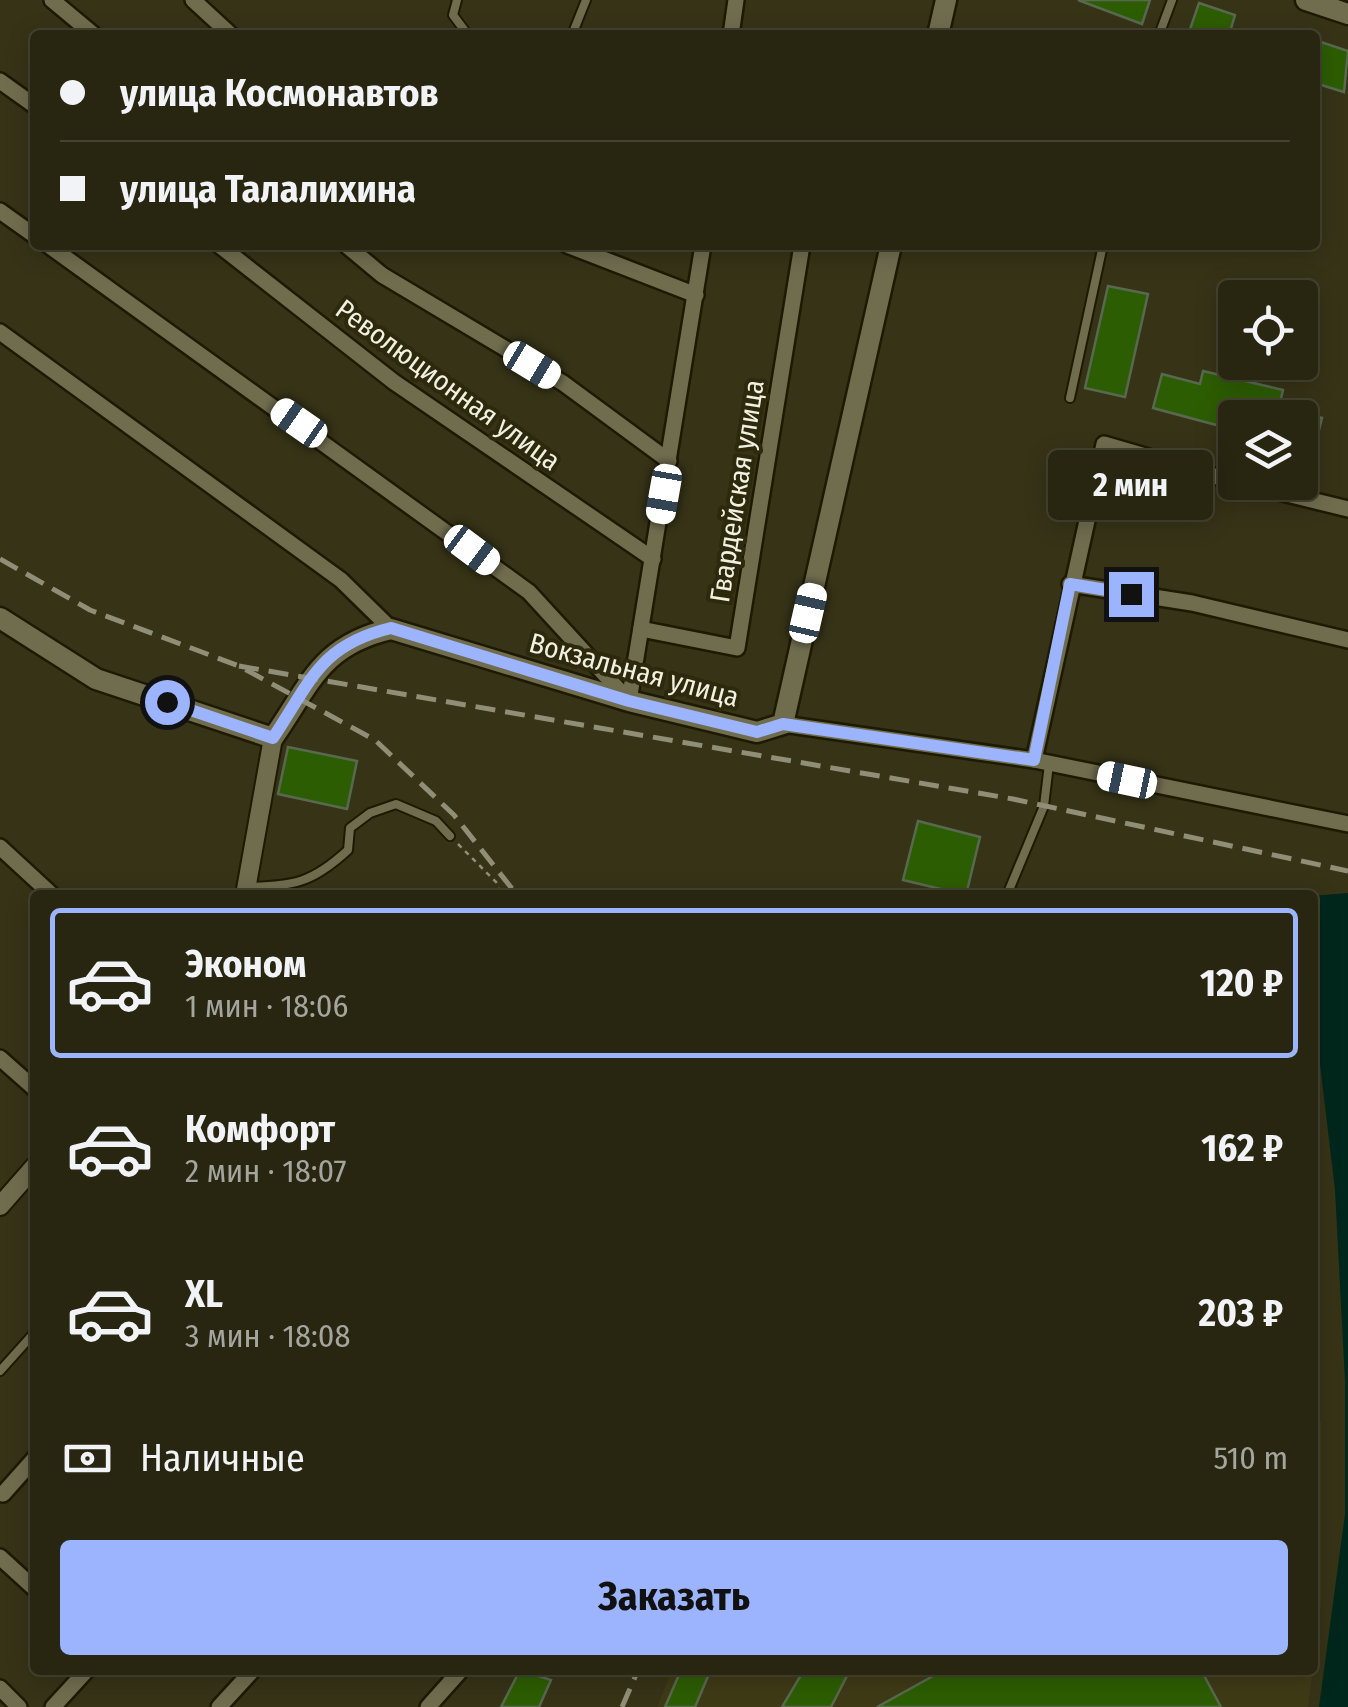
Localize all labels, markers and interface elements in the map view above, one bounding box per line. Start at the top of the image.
text: улица Космонавтов [120,70,439,116]
text: улица Талалихина [120,166,416,212]
map controls [1218,280,1318,500]
button: locate [1218,280,1318,380]
street label: Революционная улица [329,293,567,477]
car [499,337,565,393]
street label: Гвардейская улица [703,377,771,605]
car [266,394,332,452]
button: layers [1218,400,1318,500]
callout: 2 мин [1048,449,1214,519]
car [644,462,684,526]
text: 2 мин [1093,466,1168,504]
car [439,520,505,580]
route end [1109,572,1154,617]
car [787,580,829,646]
street label: Вокзальная улица [526,626,742,714]
route start [145,680,190,725]
car [1095,759,1159,801]
icon: car [65,938,155,1028]
text: Эконом [185,941,306,987]
text: 120 ₽ [1200,960,1283,1006]
text: 1 мин · 18:06 [185,987,348,1025]
icon: car [65,1103,155,1193]
text: Комфорт [185,1106,335,1152]
text: 162 ₽ [1201,1125,1283,1171]
text: 2 мин · 18:07 [185,1152,346,1190]
icon: car [65,1268,155,1358]
text: XL [185,1271,223,1317]
text: 203 ₽ [1199,1290,1283,1336]
text: 3 мин · 18:08 [185,1317,350,1355]
icon: cash [60,1431,115,1486]
text: Наличные [140,1435,305,1481]
text: 510 m [1214,1439,1288,1477]
button: Заказать [60,1540,1288,1655]

